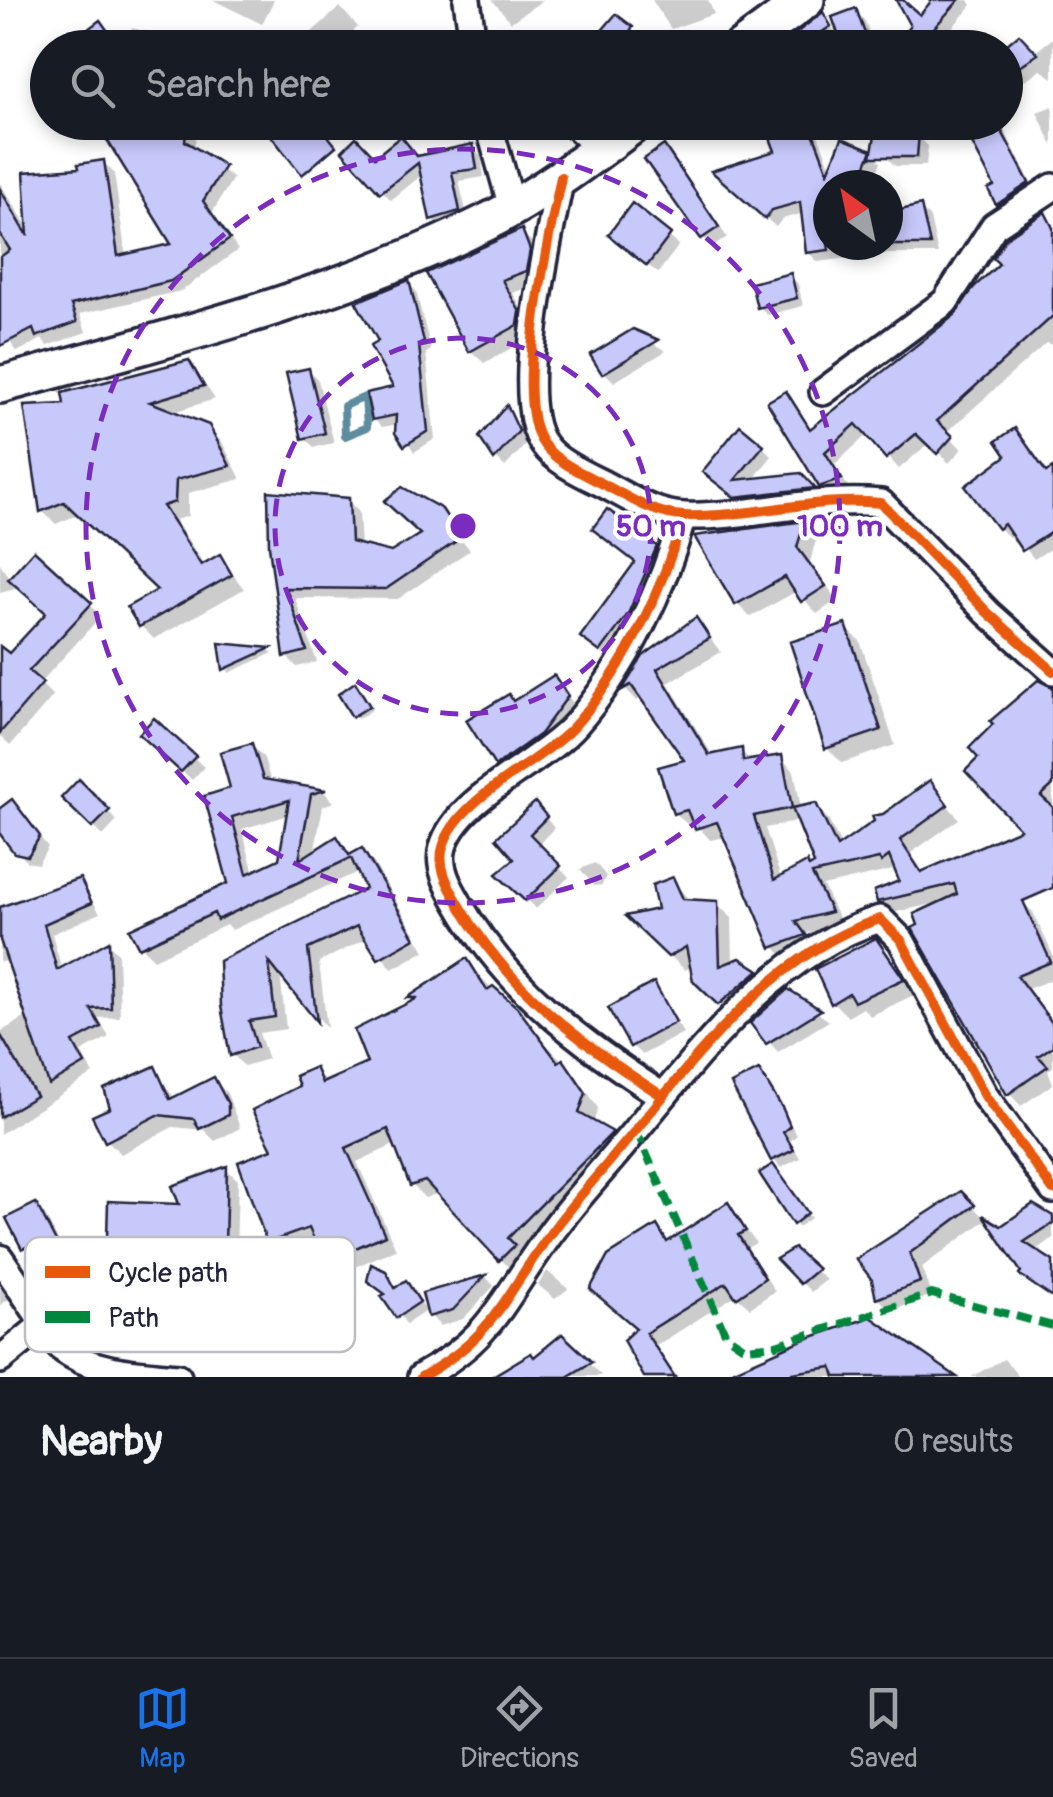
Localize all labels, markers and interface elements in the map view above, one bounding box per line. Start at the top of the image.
search box [30,30,1023,140]
icon: search [65,58,120,113]
text: Search here [145,61,331,109]
north arrow [813,170,903,260]
centre of rings [445,508,481,544]
text: 50 m [616,508,686,545]
text: 100 m [797,508,883,545]
legend [25,1237,355,1352]
text: Cycle path [108,1256,228,1291]
text: Path [108,1301,159,1336]
text: Nearby [40,1416,162,1468]
text: 0 results [893,1422,1013,1462]
tab: Map [135,1681,190,1776]
tab: Directions [460,1681,579,1776]
tab: Saved [849,1681,918,1776]

